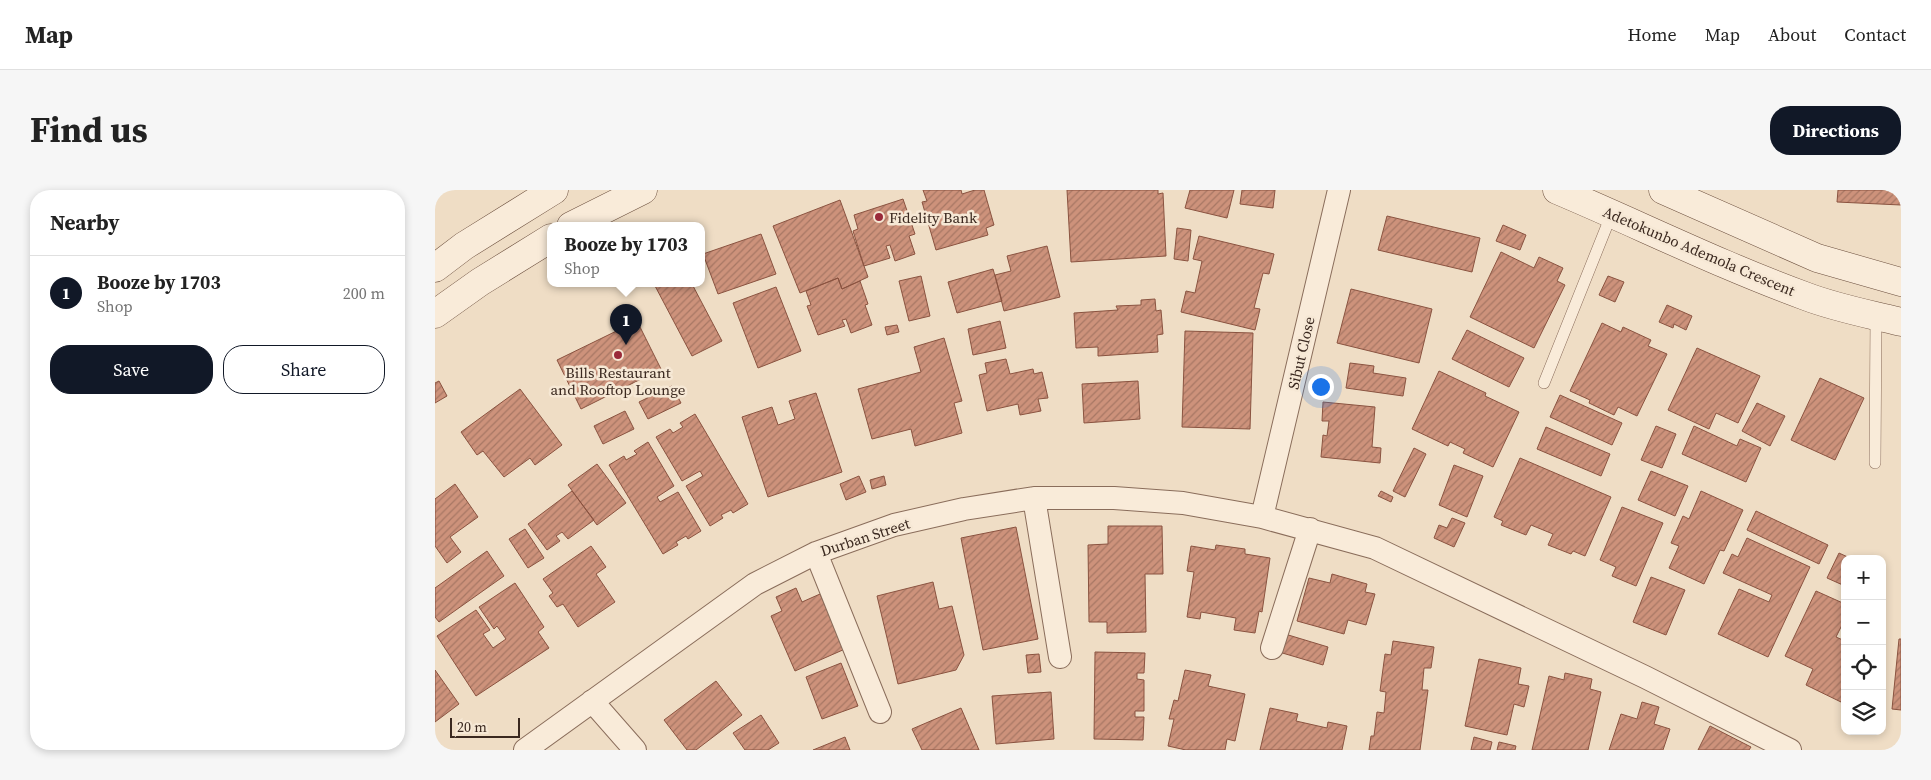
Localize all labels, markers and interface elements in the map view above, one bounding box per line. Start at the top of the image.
text: Map [25,18,73,51]
text: Home [1628,22,1677,47]
text: Map [1705,22,1740,47]
text: About [1768,22,1816,47]
text: Contact [1844,22,1906,47]
text: Find us [30,106,148,154]
button: Directions [1770,106,1901,155]
street label: Adetokunbo Ademola Crescent [1600,201,1798,301]
place label: Fidelity Bank [889,207,978,228]
text: Nearby [50,208,120,237]
marker: Fidelity Bank [873,211,885,223]
popup [547,222,705,287]
text: Booze by 1703 [564,231,688,257]
text: Shop [564,257,600,279]
text: Booze by 1703 [97,269,221,295]
text: 1 [62,282,70,304]
text: 200 m [343,282,385,304]
text: Shop [97,295,133,317]
pin: 1 [610,304,642,345]
street label: Sibut Close [1282,314,1320,391]
button: Save [50,345,213,394]
button: Share [223,345,385,394]
marker: Bills Restaurant and Rooftop Lounge [612,349,624,361]
place label: Bills Restaurant and Rooftop Lounge [551,362,686,400]
your location [1308,374,1334,400]
street label: Durban Street [817,513,913,561]
map controls [1841,555,1886,735]
button: + [1841,555,1886,600]
button: − [1841,600,1886,645]
button: locate [1841,645,1886,690]
button: layers [1841,690,1886,735]
scale bar [450,715,520,738]
text: 20 m [457,717,487,737]

